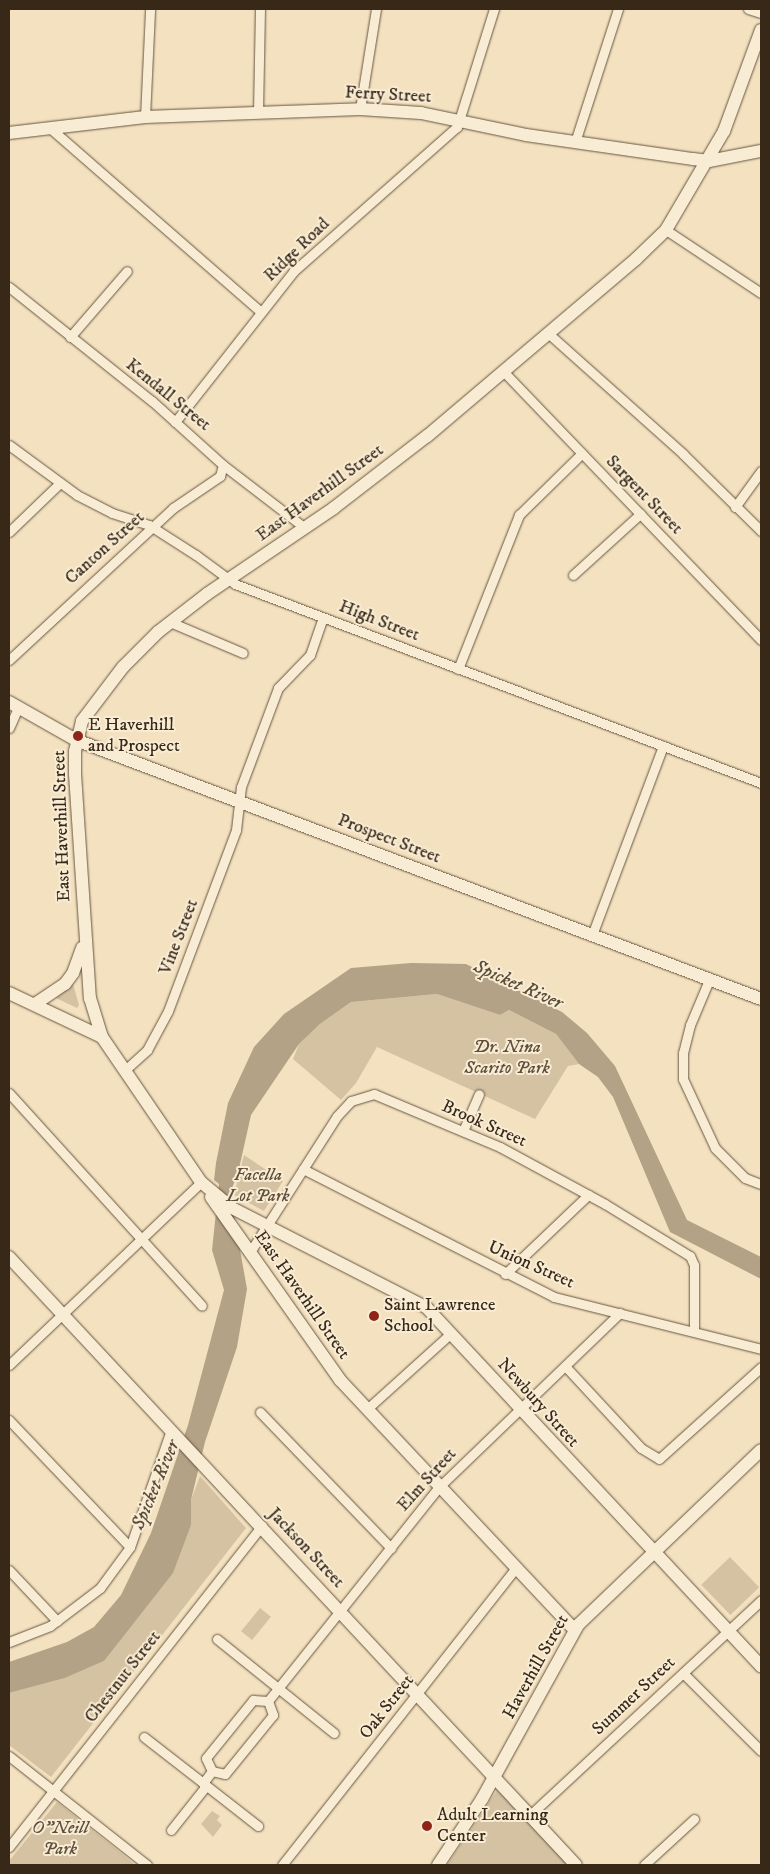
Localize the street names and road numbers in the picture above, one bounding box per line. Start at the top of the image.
street label: Ferry Street [344,82,432,108]
street label: Ridge Road [260,213,334,287]
street label: Kendall Street [121,354,215,436]
street label: East Haverhill Street [252,440,388,546]
street label: Sargent Street [601,451,687,539]
street label: Canton Street [61,507,149,589]
street label: High Street [336,596,422,646]
street label: East Haverhill Street [49,750,75,902]
street label: Prospect Street [335,810,443,868]
street label: Vine Street [155,896,203,978]
street label: Brook Street [438,1096,530,1152]
street label: East Haverhill Street [250,1227,354,1363]
street label: Union Street [485,1236,577,1294]
street label: Newbury Street [492,1354,584,1452]
street label: Elm Street [393,1444,461,1516]
street label: Jackson Street [263,1503,349,1593]
street label: Haverhill Street [498,1611,574,1723]
street label: Chestnut Street [80,1627,166,1727]
street label: Summer Street [588,1652,680,1740]
street label: Oak Street [355,1671,419,1743]

